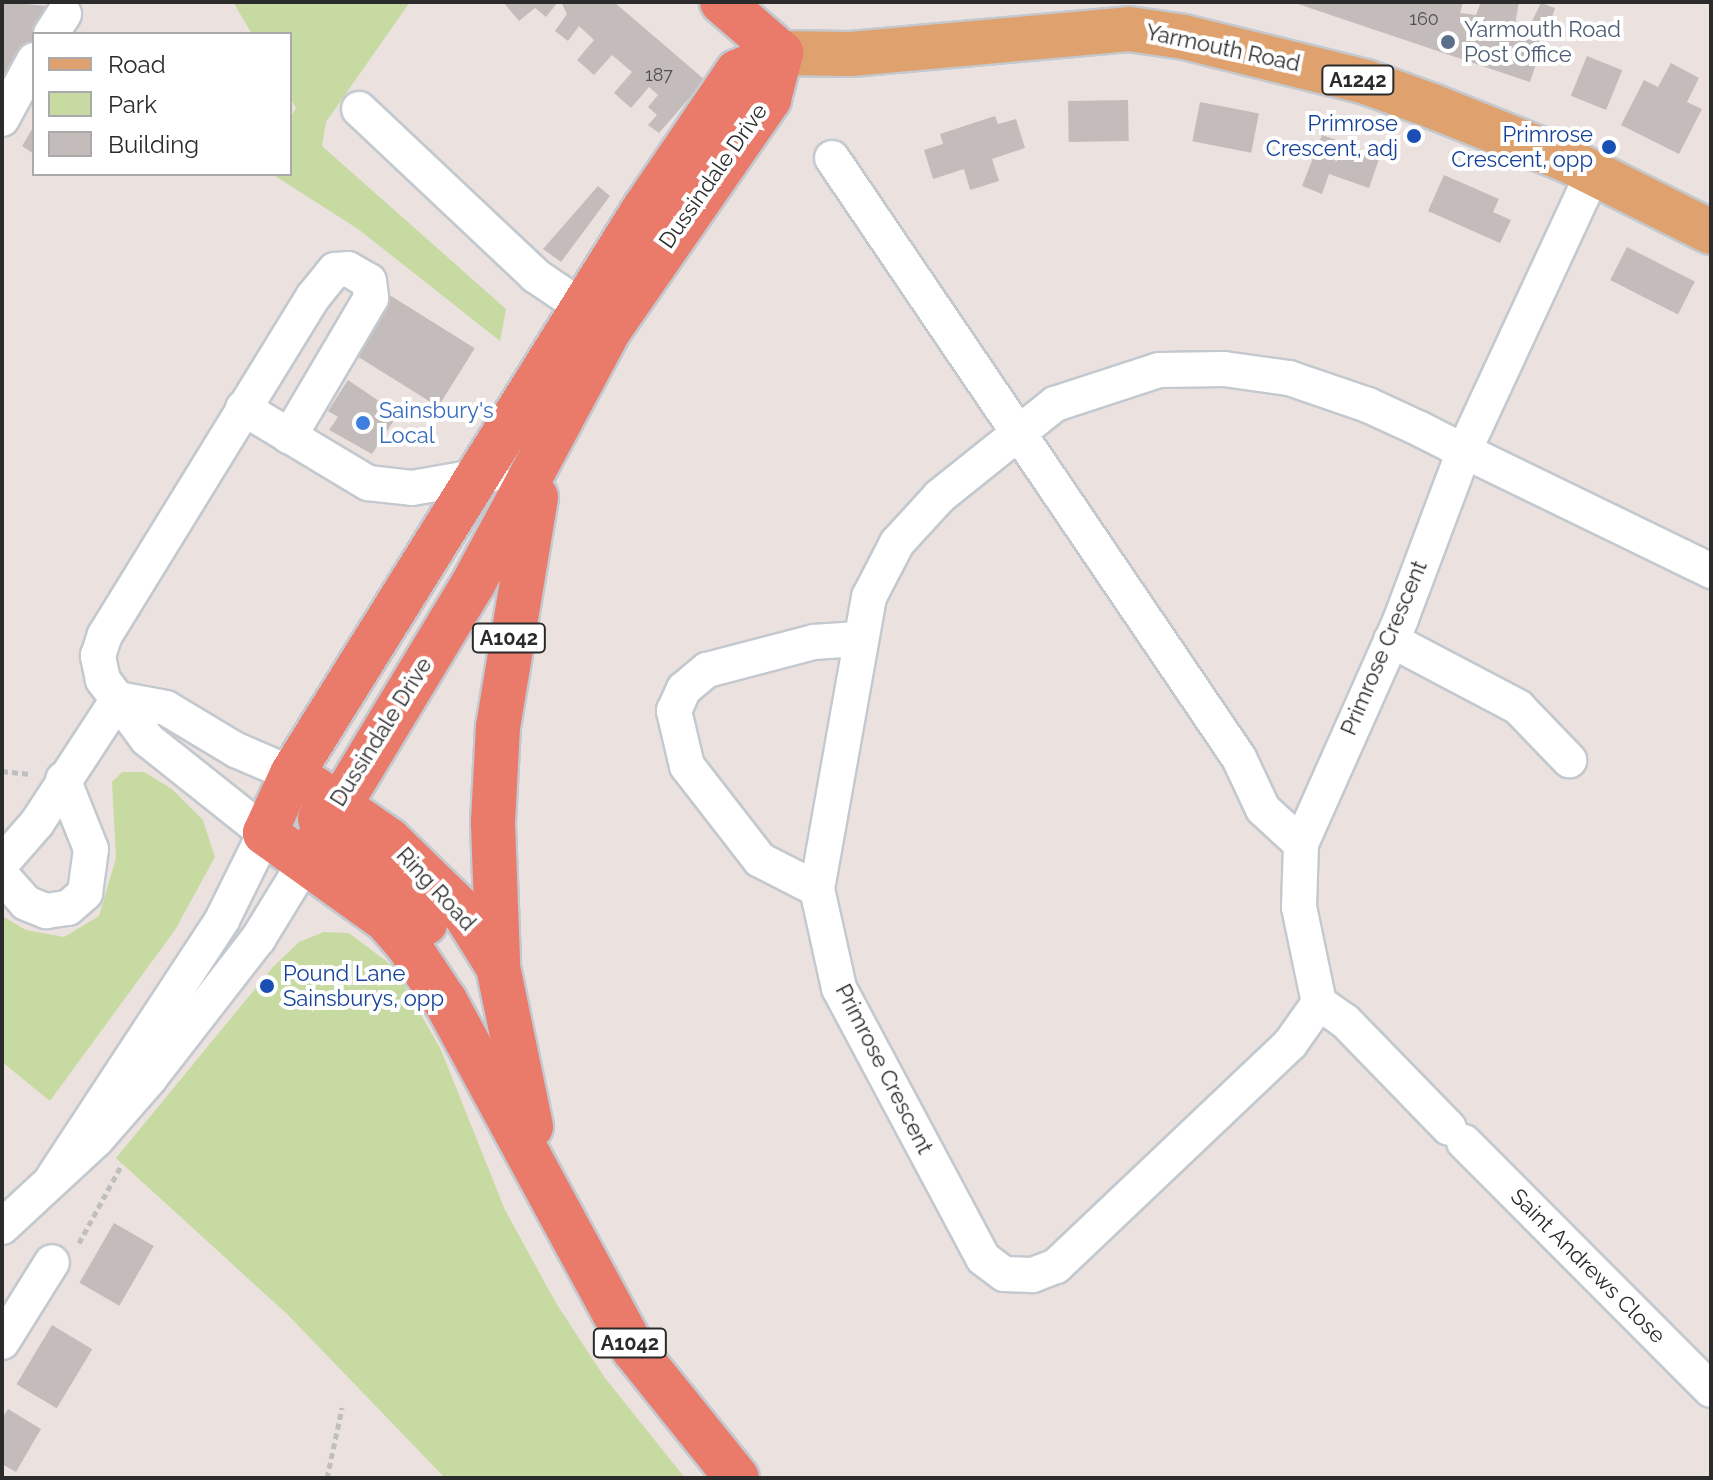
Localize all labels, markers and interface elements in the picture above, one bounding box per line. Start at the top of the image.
house number: 160 [1409,8,1439,30]
place label: Yarmouth Road Post Office [1464,16,1621,68]
street label: Yarmouth Road [1143,19,1303,77]
legend [32,32,292,176]
marker: Yarmouth Road Post Office [1439,33,1457,51]
text: Road [108,50,166,79]
house number: 187 [645,64,673,86]
road number: A1242 [1320,64,1396,96]
text: Park [108,90,157,119]
street label: Dussindale Drive [653,99,773,253]
place label: Primrose Crescent, adj [1266,110,1398,162]
place label: Primrose Crescent, opp [1451,121,1593,172]
marker: Primrose Crescent, adj [1405,127,1423,145]
text: Building [108,130,199,159]
marker: Primrose Crescent, opp [1600,138,1618,156]
place label: Sainsbury's Local [379,397,494,448]
marker: Sainsbury's Local [354,414,372,432]
street label: Primrose Crescent [1335,557,1433,739]
road number: A1042 [471,622,547,654]
street label: Dussindale Drive [325,653,437,811]
street label: Ring Road [391,842,481,936]
place label: Pound Lane Sainsburys, opp [283,960,444,1012]
marker: Pound Lane Sainsburys, opp [258,977,276,995]
street label: Primrose Crescent [830,980,938,1158]
street label: Saint Andrews Close [1505,1183,1671,1349]
road number: A1042 [592,1327,668,1359]

